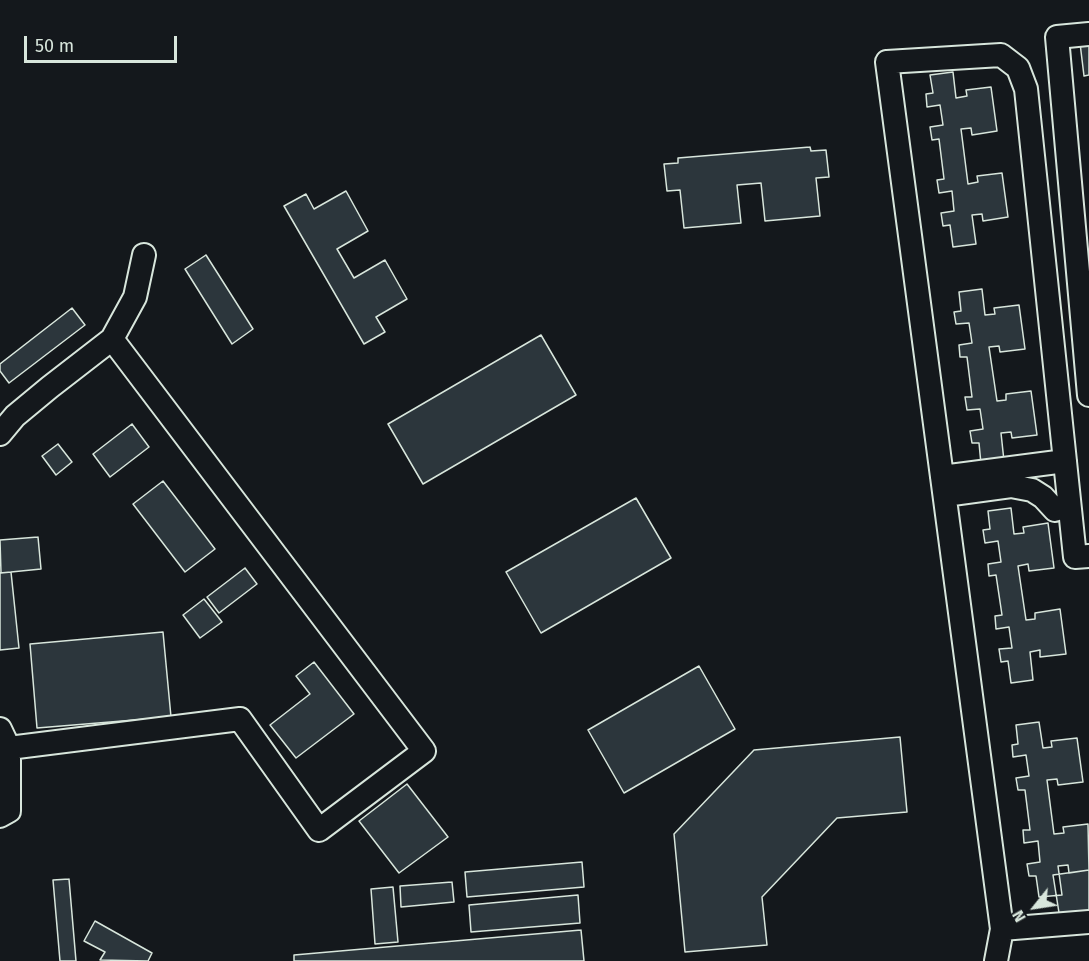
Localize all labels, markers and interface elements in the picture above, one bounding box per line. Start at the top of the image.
scale bar [27,24,180,62]
text: 50 m [35,35,74,57]
north arrow [1005,877,1065,937]
text: N [1008,907,1030,926]

